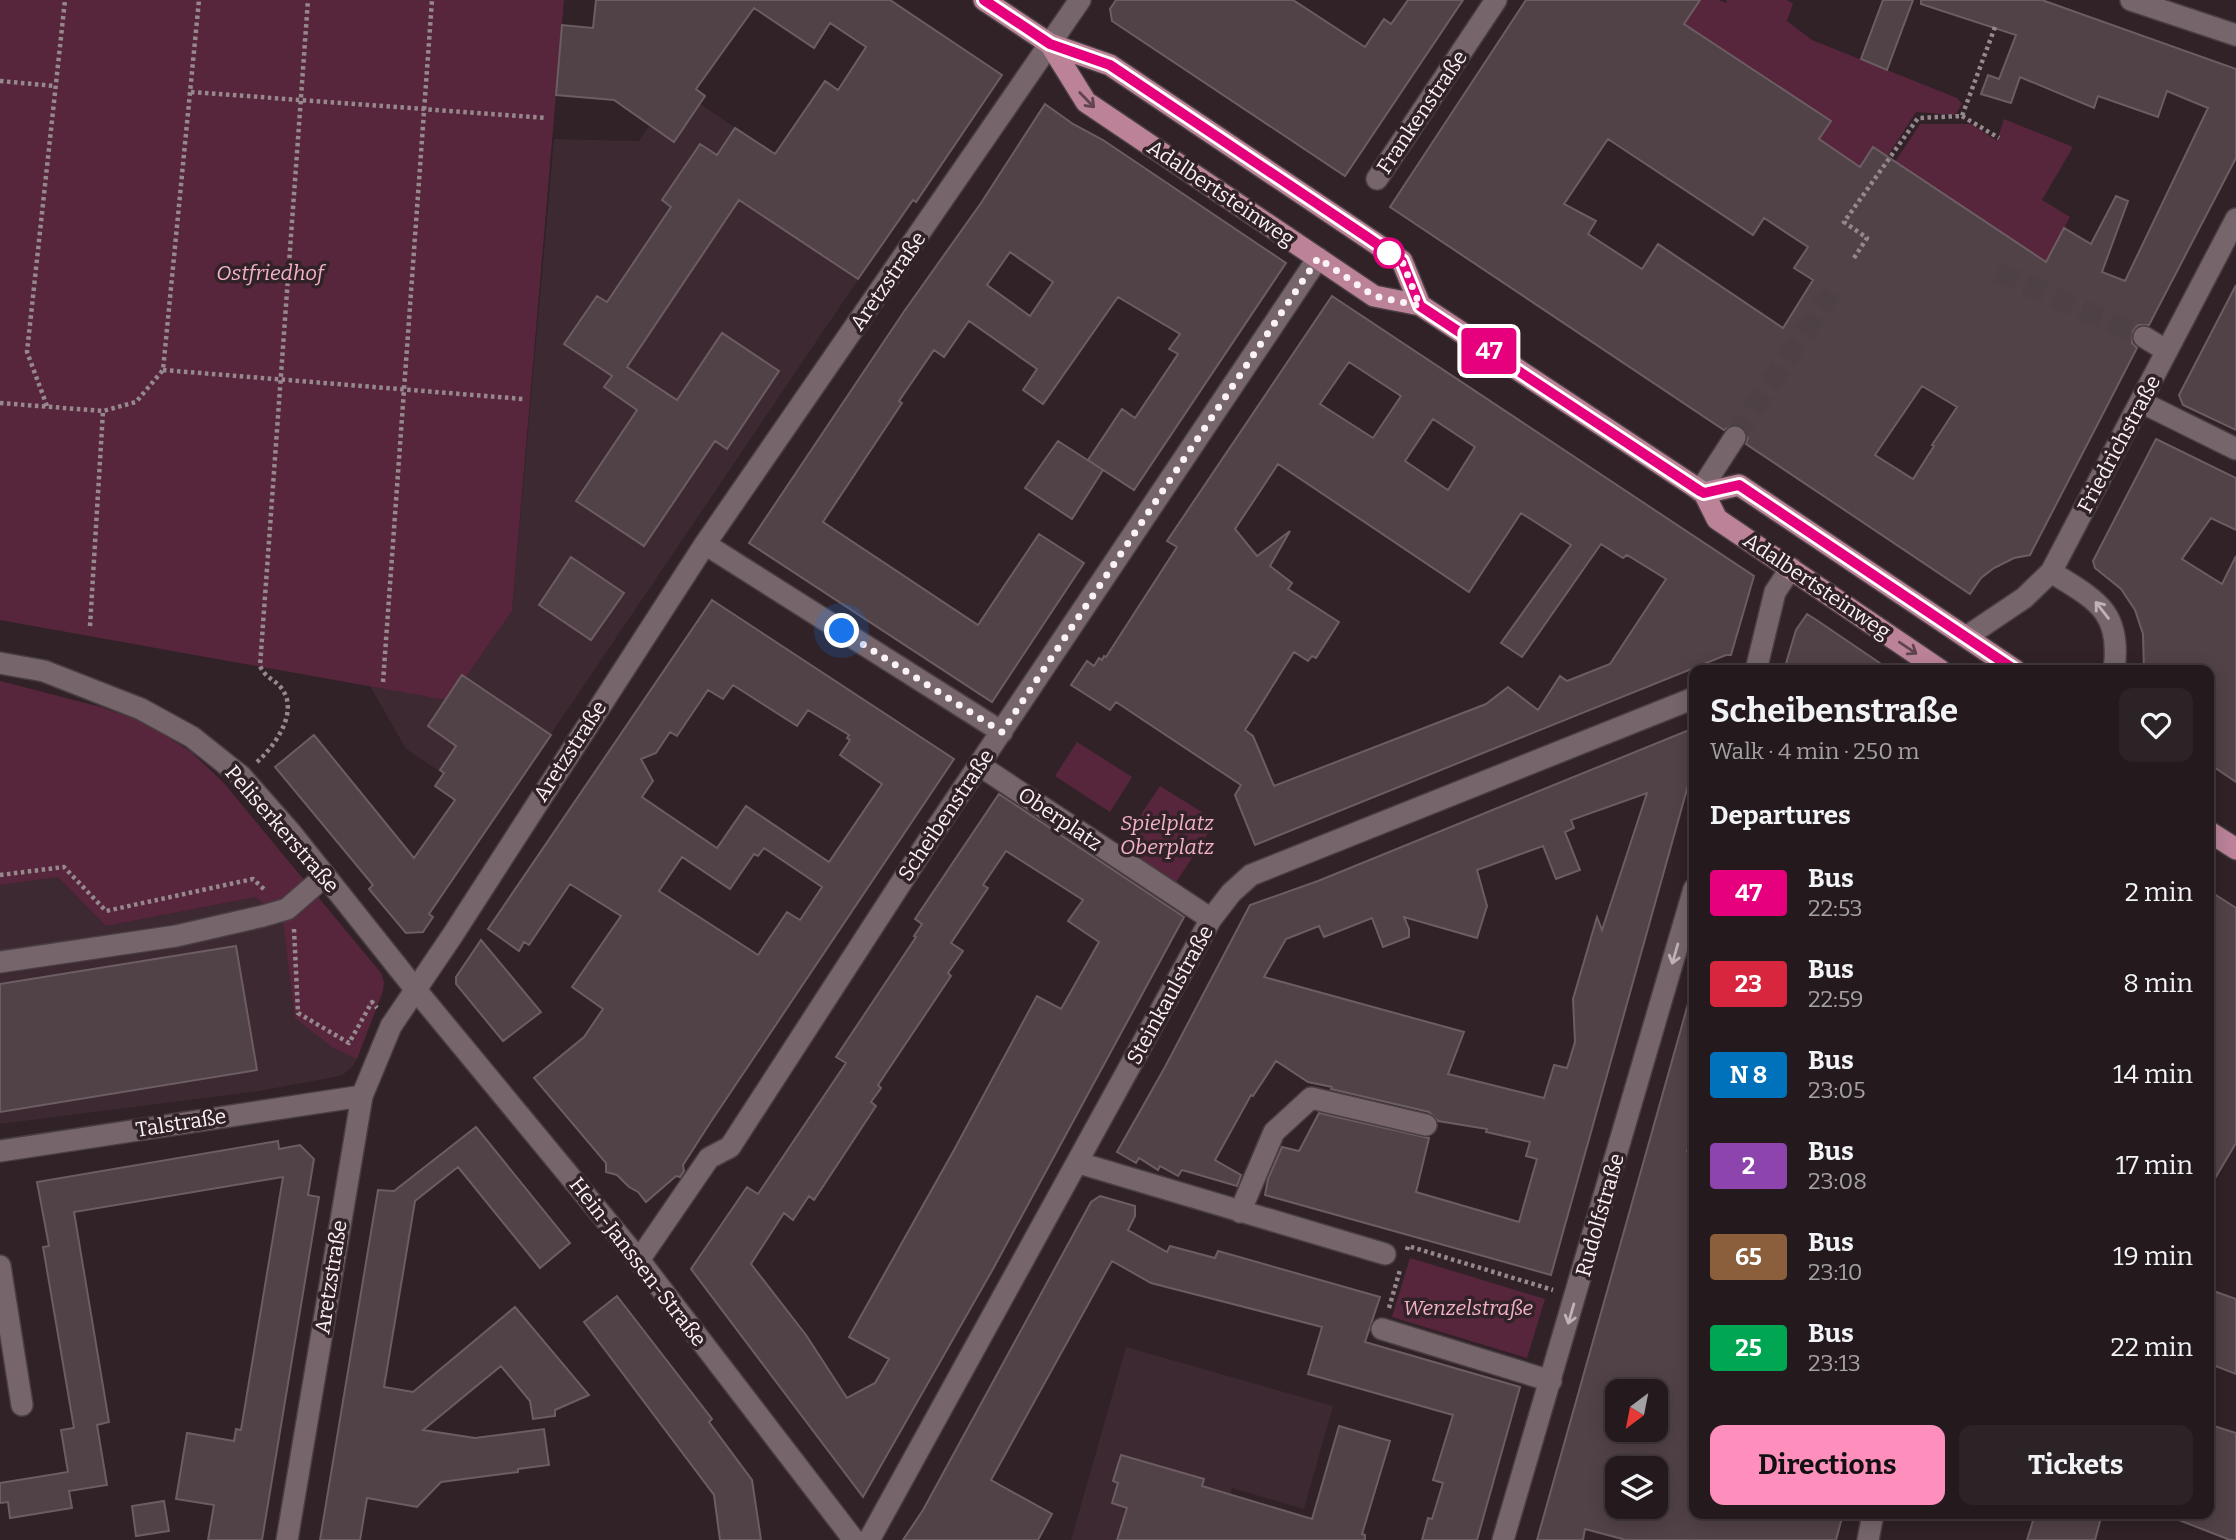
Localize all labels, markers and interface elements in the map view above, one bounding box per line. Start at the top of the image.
street label: Frankenstraße [1371,45,1473,179]
one-way arrow [1079,92,1096,109]
street label: Adalbertsteinweg [1142,134,1300,252]
street label: Aretzstraße [844,226,932,336]
unlabelled marker [1374,238,1404,268]
park label: Ostfriedhof [216,260,327,286]
line badge: 47 [1458,328,1520,374]
text: 47 [1475,337,1503,365]
street label: Friedrichstraße [2072,371,2166,517]
street label: Adalbertsteinweg [1738,527,1896,645]
one-way arrow [2095,601,2110,620]
your location [824,613,859,648]
one-way arrow [1898,641,1917,655]
button: heart [2119,688,2193,762]
text: Scheibenstraße [1710,691,1958,731]
street label: Aretzstraße [528,696,612,806]
text: Walk · 4 min · 250 m [1710,737,1919,765]
street label: Scheibenstraße [892,744,1000,886]
street label: Peliserkerstraße [219,760,345,898]
street label: Oberplatz [1013,781,1107,857]
text: Departures [1710,800,1851,831]
park label: Spielplatz Oberplatz [1120,810,1214,860]
text: Bus [1808,863,1854,894]
text: 2 min [2125,877,2193,908]
text: 47 [1735,879,1762,907]
text: 22:53 [1808,894,1863,922]
street label: Steinkaulstraße [1121,921,1219,1069]
one-way arrow [1668,943,1681,965]
text: Bus [1808,954,1854,985]
text: 8 min [2123,968,2193,999]
text: 23 [1735,970,1762,998]
text: 22:59 [1808,985,1863,1013]
text: Bus [1808,1045,1854,1076]
text: 14 min [2113,1059,2193,1090]
text: N 8 [1730,1061,1767,1089]
text: 23:05 [1808,1076,1866,1104]
street label: Talstraße [134,1103,228,1143]
text: Bus [1808,1136,1854,1167]
street label: Rudolfstraße [1570,1150,1630,1280]
text: 17 min [2115,1150,2193,1181]
text: 2 [1742,1152,1755,1180]
text: 23:08 [1808,1167,1867,1195]
street label: Hein-Janssen-Straße [564,1172,712,1352]
street label: Aretzstraße [309,1218,353,1336]
text: Bus [1808,1227,1854,1258]
text: 19 min [2113,1241,2193,1272]
text: 65 [1735,1243,1762,1271]
text: 23:10 [1808,1258,1863,1286]
park label: Wenzelstraße [1403,1295,1534,1321]
one-way arrow [1563,1303,1576,1325]
text: Bus [1808,1318,1854,1349]
text: 22 min [2111,1332,2193,1363]
text: 25 [1735,1334,1762,1362]
text: 23:13 [1808,1349,1861,1377]
north arrow [1605,1379,1668,1442]
map controls [1605,1379,1668,1519]
button: Directions [1710,1425,1945,1505]
button: Tickets [1959,1425,2193,1505]
button: layers [1605,1456,1668,1519]

